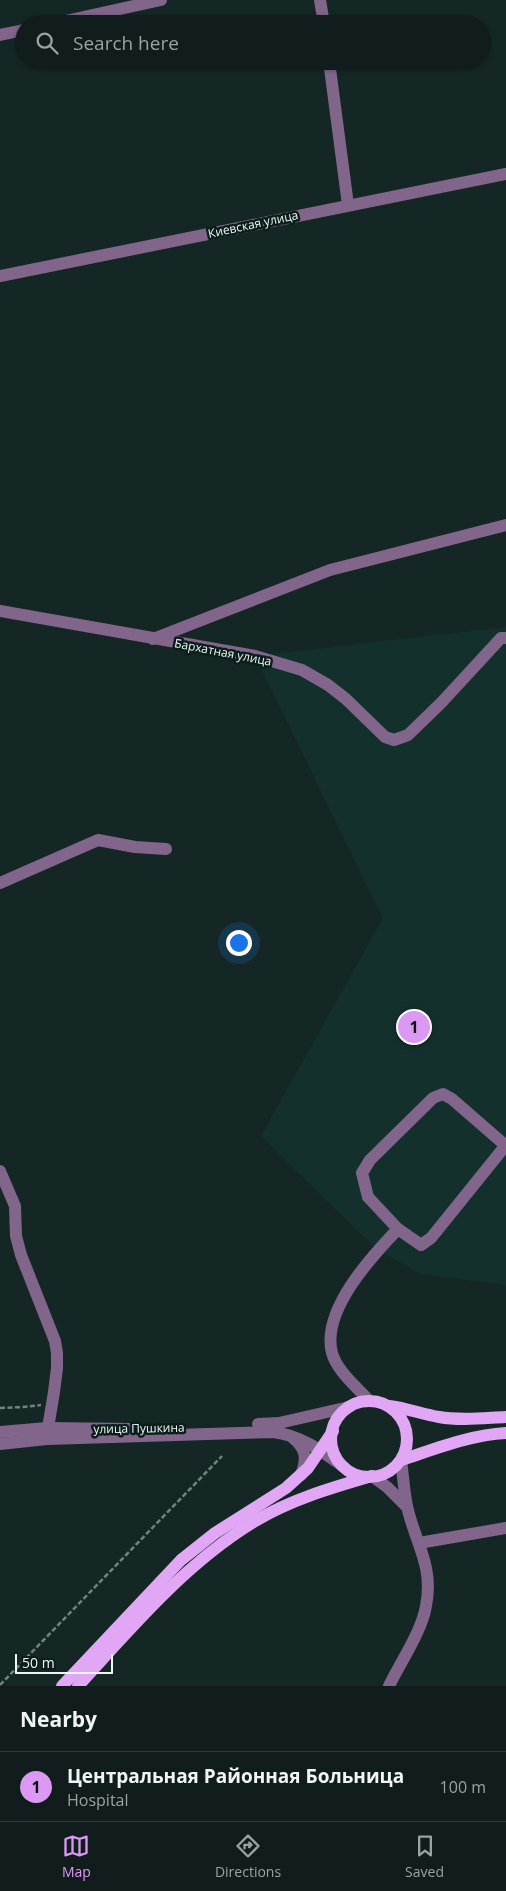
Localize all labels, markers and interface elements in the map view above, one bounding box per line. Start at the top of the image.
search box [15,15,491,70]
icon: search [33,29,61,57]
text: Search here [73,30,179,56]
street label: Киевская улица [206,206,300,242]
street label: Бархатная улица [173,634,273,670]
your location [226,930,252,956]
pin: 1 [398,1008,430,1046]
street label: улица Пушкина [93,1419,185,1437]
scale bar [15,1651,112,1674]
text: 50 m [22,1653,55,1672]
text: Nearby [20,1705,97,1733]
text: Центральная Районная Больница [67,1763,404,1789]
text: 1 [31,1776,41,1798]
text: 100 m [440,1776,486,1798]
text: Hospital [67,1789,129,1811]
tab: Map [62,1832,91,1881]
tab: Directions [215,1832,281,1881]
tab: Saved [405,1832,444,1881]

